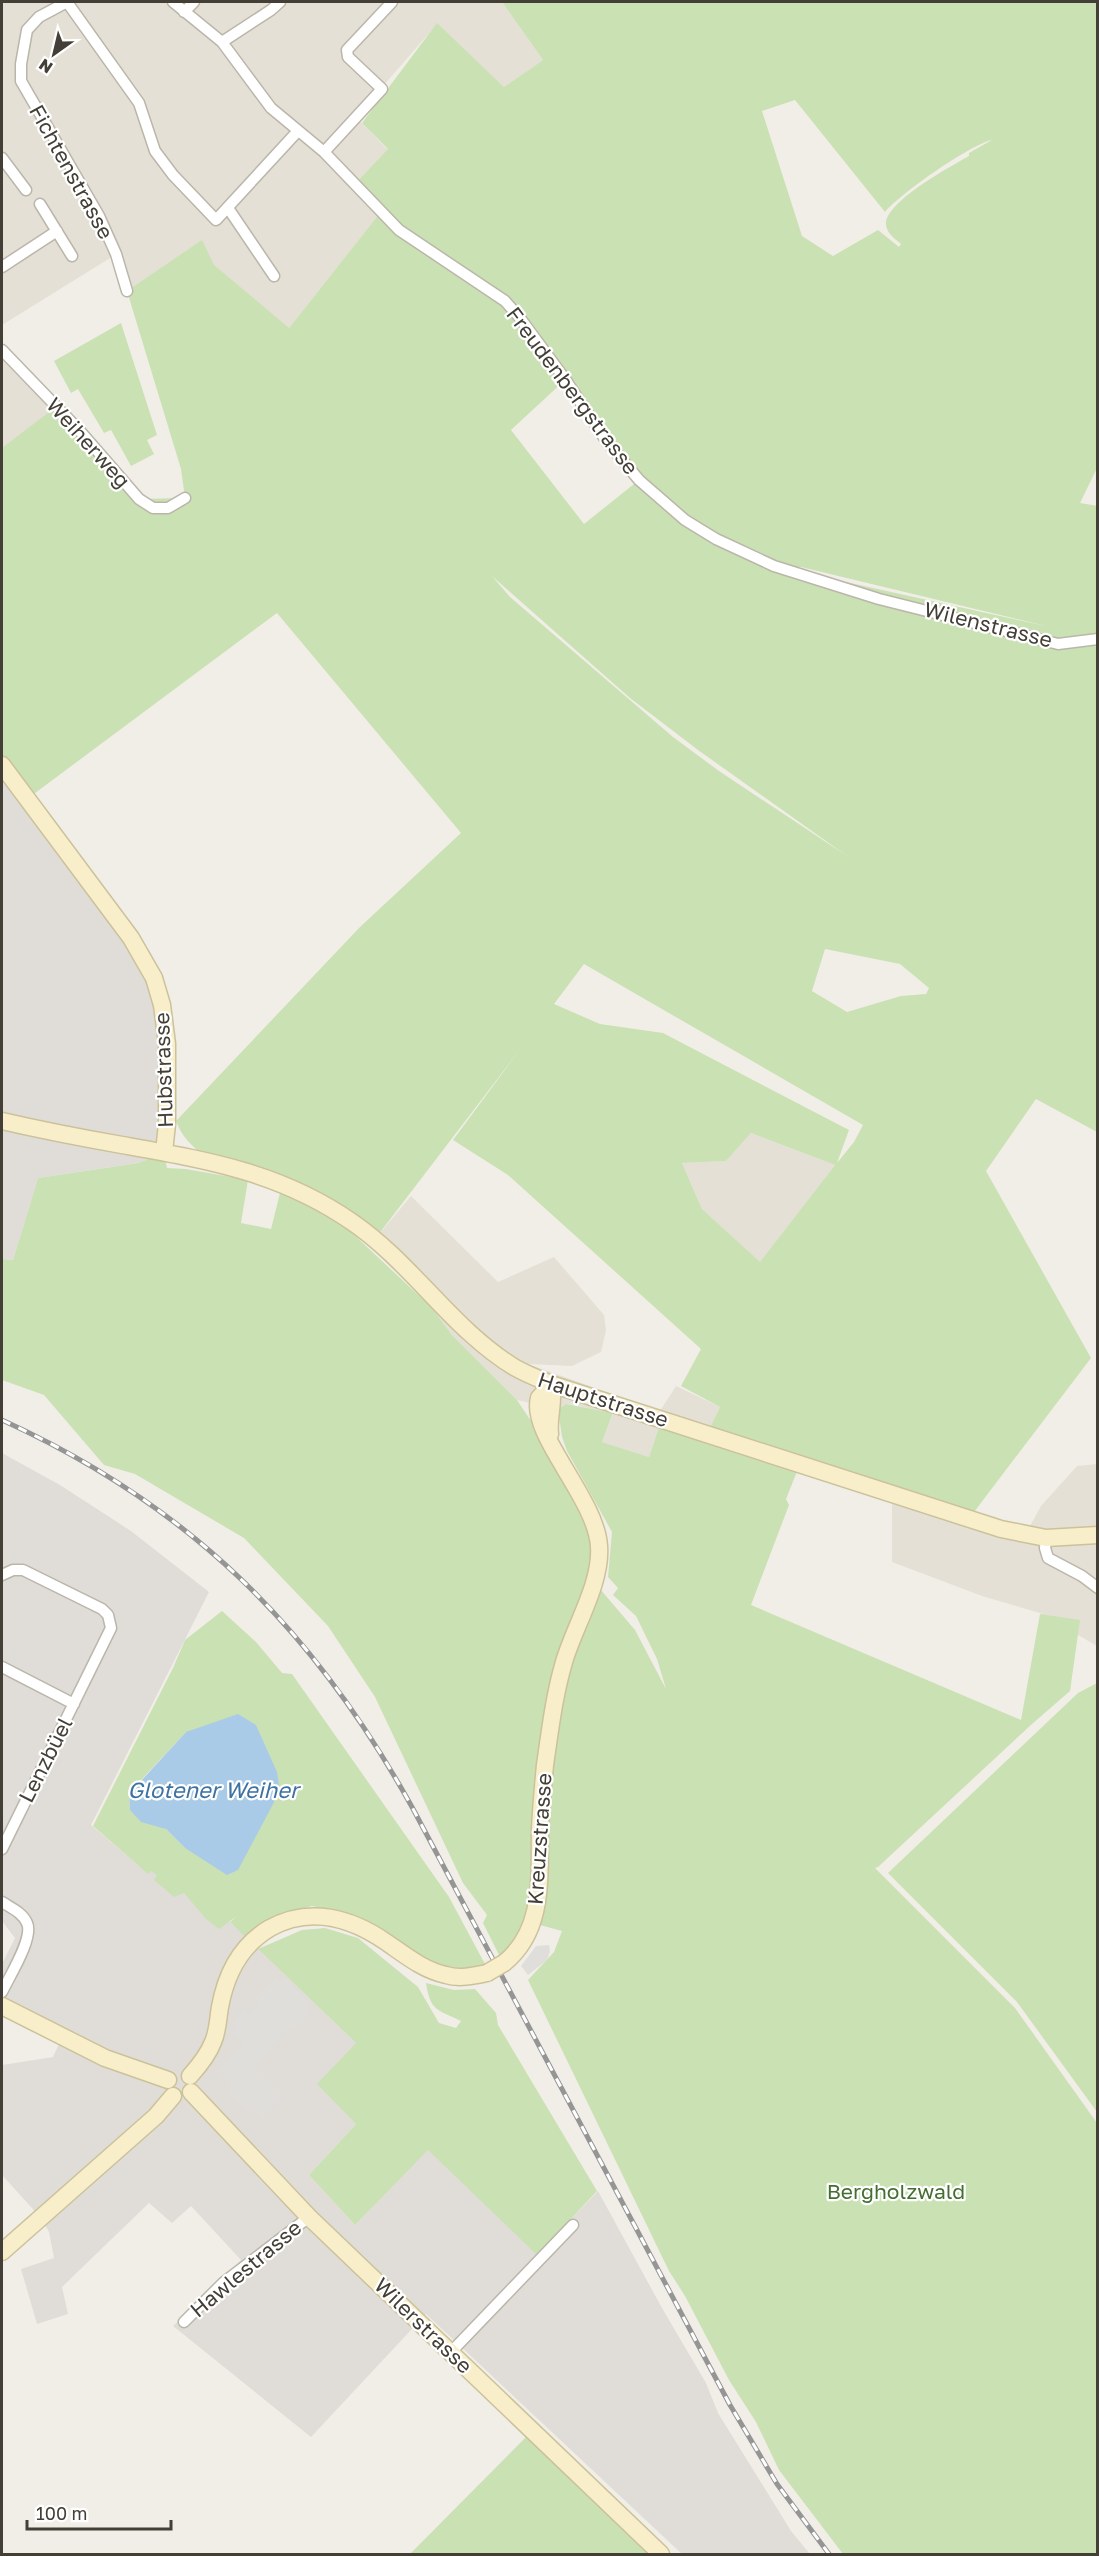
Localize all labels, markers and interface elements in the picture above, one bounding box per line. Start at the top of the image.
north arrow [24,24,84,84]
text: N [35,55,56,78]
street label: Fichtenstrasse [24,100,120,243]
street label: Freudenbergstrasse [501,301,644,479]
street label: Weiherweg [41,392,136,493]
street label: Wilenstrasse [921,596,1055,653]
street label: Hubstrasse [148,1012,178,1128]
street label: Hauptstrasse [535,1366,672,1432]
street label: Lenzbüel [13,1713,78,1806]
street label: Kreuzstrasse [521,1772,557,1906]
water label: Glotener Weiher [127,1776,302,1803]
park label: Bergholzwald [827,2178,965,2204]
street label: Hawlestrasse [184,2214,306,2322]
street label: Wilerstrasse [369,2272,478,2379]
scale bar [27,2493,171,2531]
text: 100 m [36,2502,87,2524]

